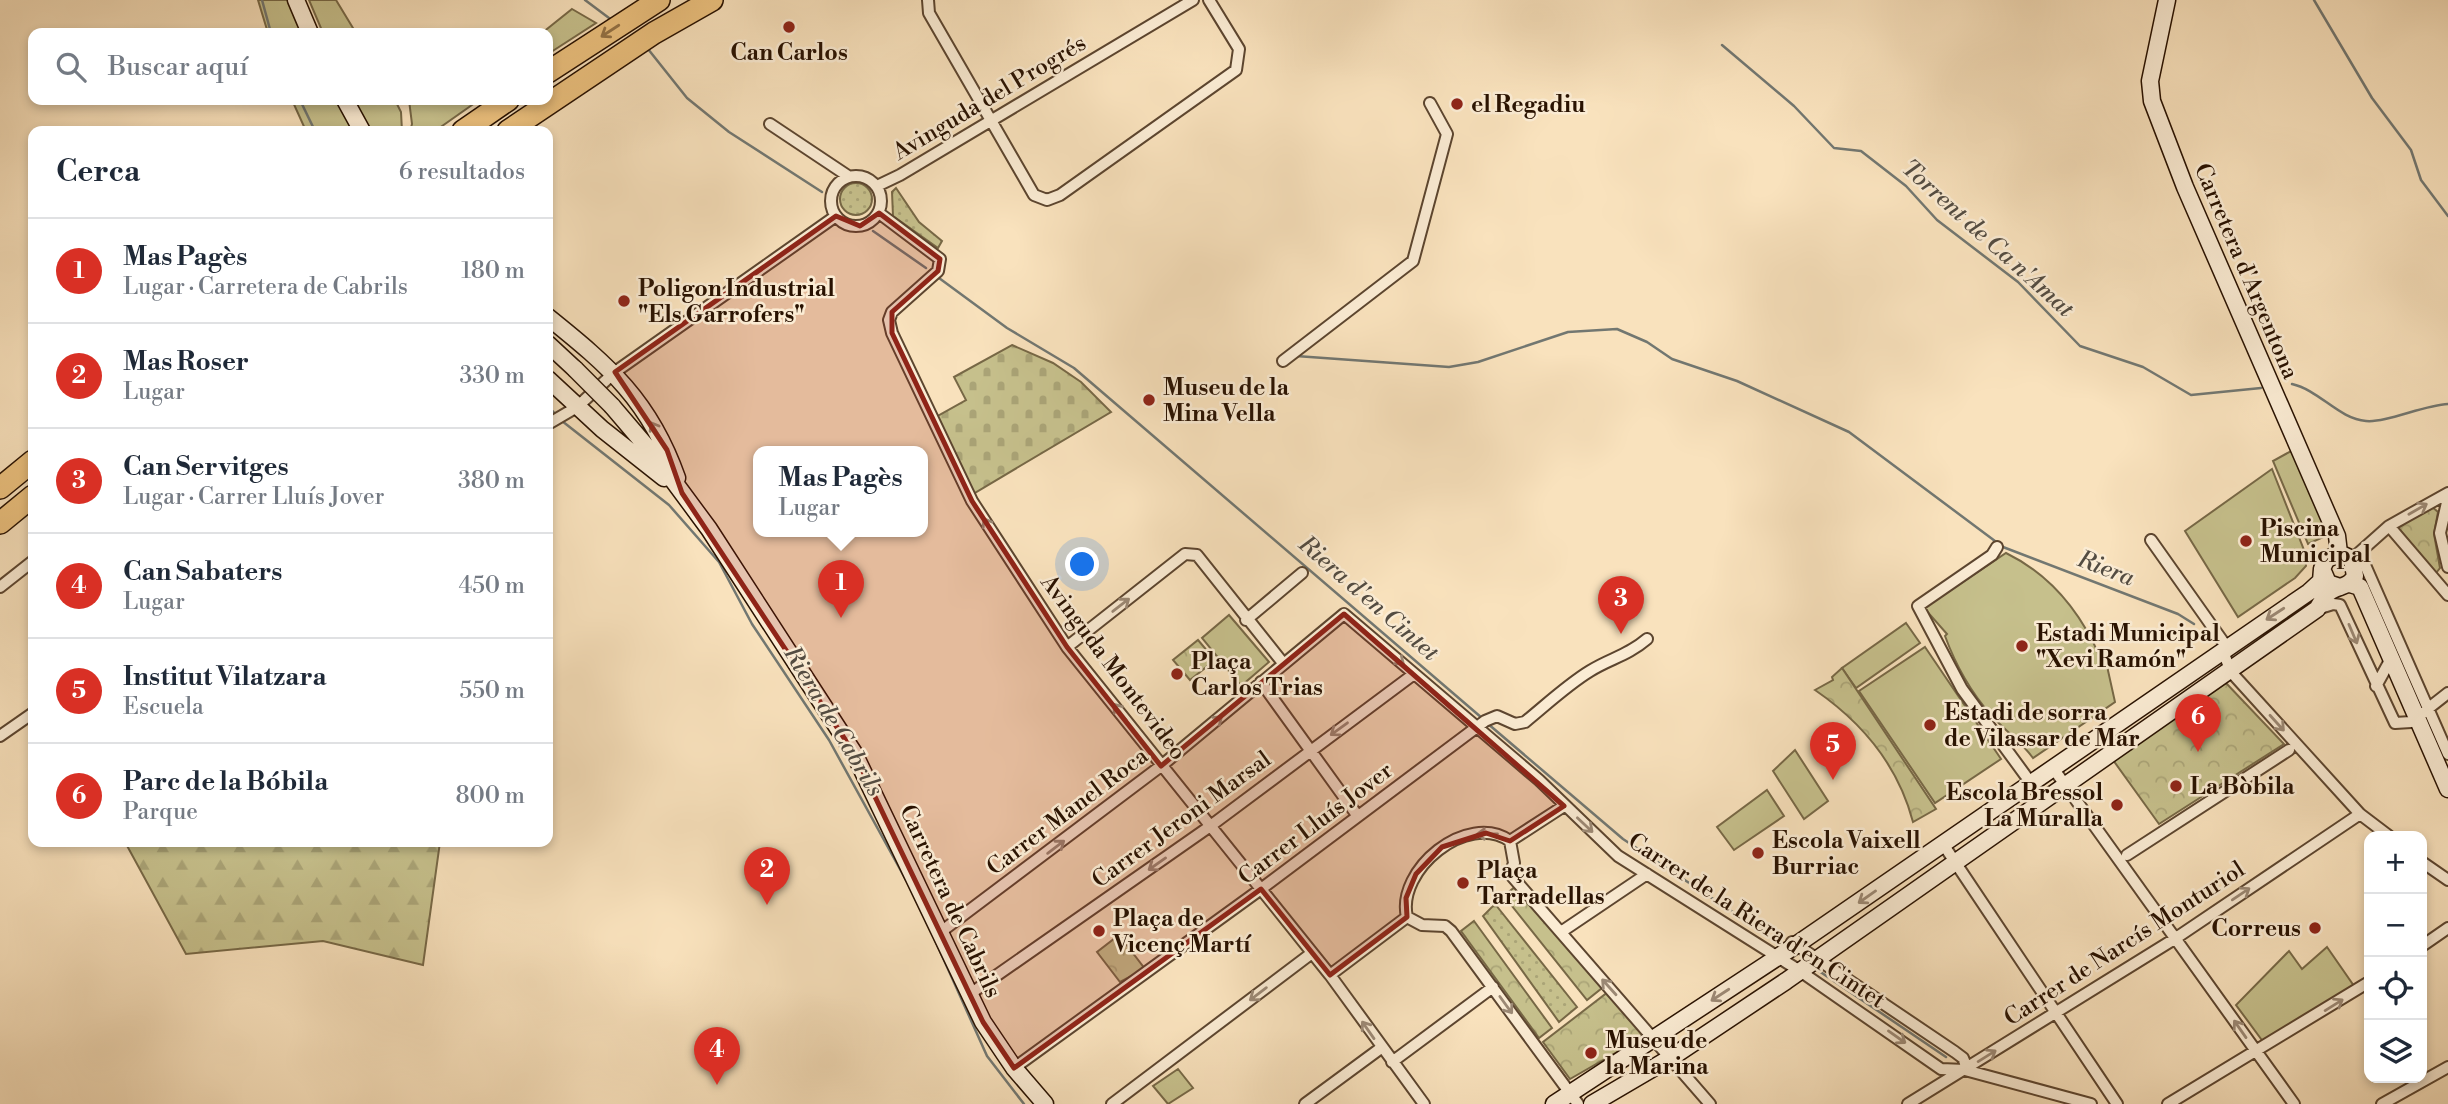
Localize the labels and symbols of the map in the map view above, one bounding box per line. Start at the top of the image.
marker: Can Carlos [781,19,797,35]
one-way arrow [601,24,621,38]
street label: Avinguda del Progrés [887,29,1091,167]
place label: Can Carlos [730,39,848,67]
place label: el Regadiu [1471,91,1585,119]
marker: el Regadiu [1449,96,1465,112]
water label: Torrent de Ca n'Amat [1895,153,2081,325]
street label: Carretera d'Argentona [2188,159,2304,384]
place label: Poligon Industrial "Els Garrofers" [638,275,835,329]
marker: Poligon Industrial "Els Garrofers" [616,293,632,309]
place label: Museu de la Mina Vella [1163,374,1290,428]
marker: Museu de la Mina Vella [1141,392,1157,408]
one-way arrow [648,421,662,441]
one-way arrow [2408,502,2428,516]
place label: Piscina Municipal [2260,515,2371,569]
one-way arrow [981,517,995,537]
water label: Riera d'en Cintet [1291,529,1446,669]
marker: Piscina Municipal [2238,533,2254,549]
water label: Riera [2072,544,2139,594]
your location [1065,547,1099,581]
pin: 1 [818,560,864,618]
street label: Avinguda Montevideo [1034,569,1192,766]
pin: 3 [1598,576,1644,634]
one-way arrow [1111,597,1129,612]
one-way arrow [2266,607,2285,621]
place label: Estadi Municipal "Xevi Ramón" [2036,620,2220,674]
one-way arrow [2348,623,2361,645]
marker: Estadi Municipal "Xevi Ramón" [2014,638,2030,654]
water label: Riera de Cabrils [776,640,890,802]
place label: Plaça Carlos Trias [1191,648,1323,702]
one-way arrow [1386,651,1404,666]
marker: Plaça Carlos Trias [1169,666,1185,682]
pin: 6 [2175,694,2221,752]
place label: Estadi de sorra de Vilassar de Mar [1944,699,2140,753]
one-way arrow [1112,704,1127,722]
one-way arrow [2268,713,2284,731]
one-way arrow [1204,715,1222,730]
marker: Estadi de sorra de Vilassar de Mar [1922,717,1938,733]
one-way arrow [1330,721,1349,736]
pin: 5 [1810,722,1856,780]
street label: Carrer Manel Roca [981,742,1154,882]
street label: Carrer Jeroni Marsal [1087,745,1277,894]
street label: Carrer Lluís Jover [1233,757,1398,891]
place label: La Bòbila [2190,773,2295,801]
marker: La Bòbila [2168,778,2184,794]
place label: Escola Bressol La Muralla [1946,779,2104,833]
marker: Escola Bressol La Muralla [2109,797,2125,813]
street label: Carretera de Cabrils [893,800,1007,1002]
one-way arrow [1576,816,1593,833]
one-way arrow [1476,827,1499,841]
street label: Carrer de la Riera d'en Cintet [1623,827,1890,1015]
place label: Escola Vaixell Burriac [1772,827,1921,881]
one-way arrow [1046,839,1064,854]
marker: Escola Vaixell Burriac [1750,845,1766,861]
pin: 2 [744,847,790,905]
street label: Carrer de Narcís Monturiol [1999,855,2250,1032]
one-way arrow [1147,857,1167,871]
place label: Plaça Tarradellas [1477,857,1605,911]
marker: Plaça Tarradellas [1455,875,1471,891]
one-way arrow [2231,887,2250,901]
one-way arrow [1858,890,1877,904]
place label: Plaça de Vicenç Martí [1112,905,1252,959]
place label: Correus [2211,915,2301,943]
marker: Correus [2307,920,2323,936]
marker: Plaça de Vicenç Martí [1091,923,1107,939]
one-way arrow [1601,979,1618,996]
one-way arrow [1249,987,1268,1001]
one-way arrow [1711,988,1730,1003]
one-way arrow [1499,995,1513,1014]
one-way arrow [2323,998,2343,1012]
one-way arrow [2233,1020,2247,1039]
one-way arrow [1361,1021,1375,1040]
pin: 4 [694,1027,740,1085]
place label: Museu de la Marina [1605,1027,1709,1081]
one-way arrow [1887,1030,1905,1045]
marker: Museu de la Marina [1583,1045,1599,1061]
one-way arrow [1977,1048,1996,1063]

